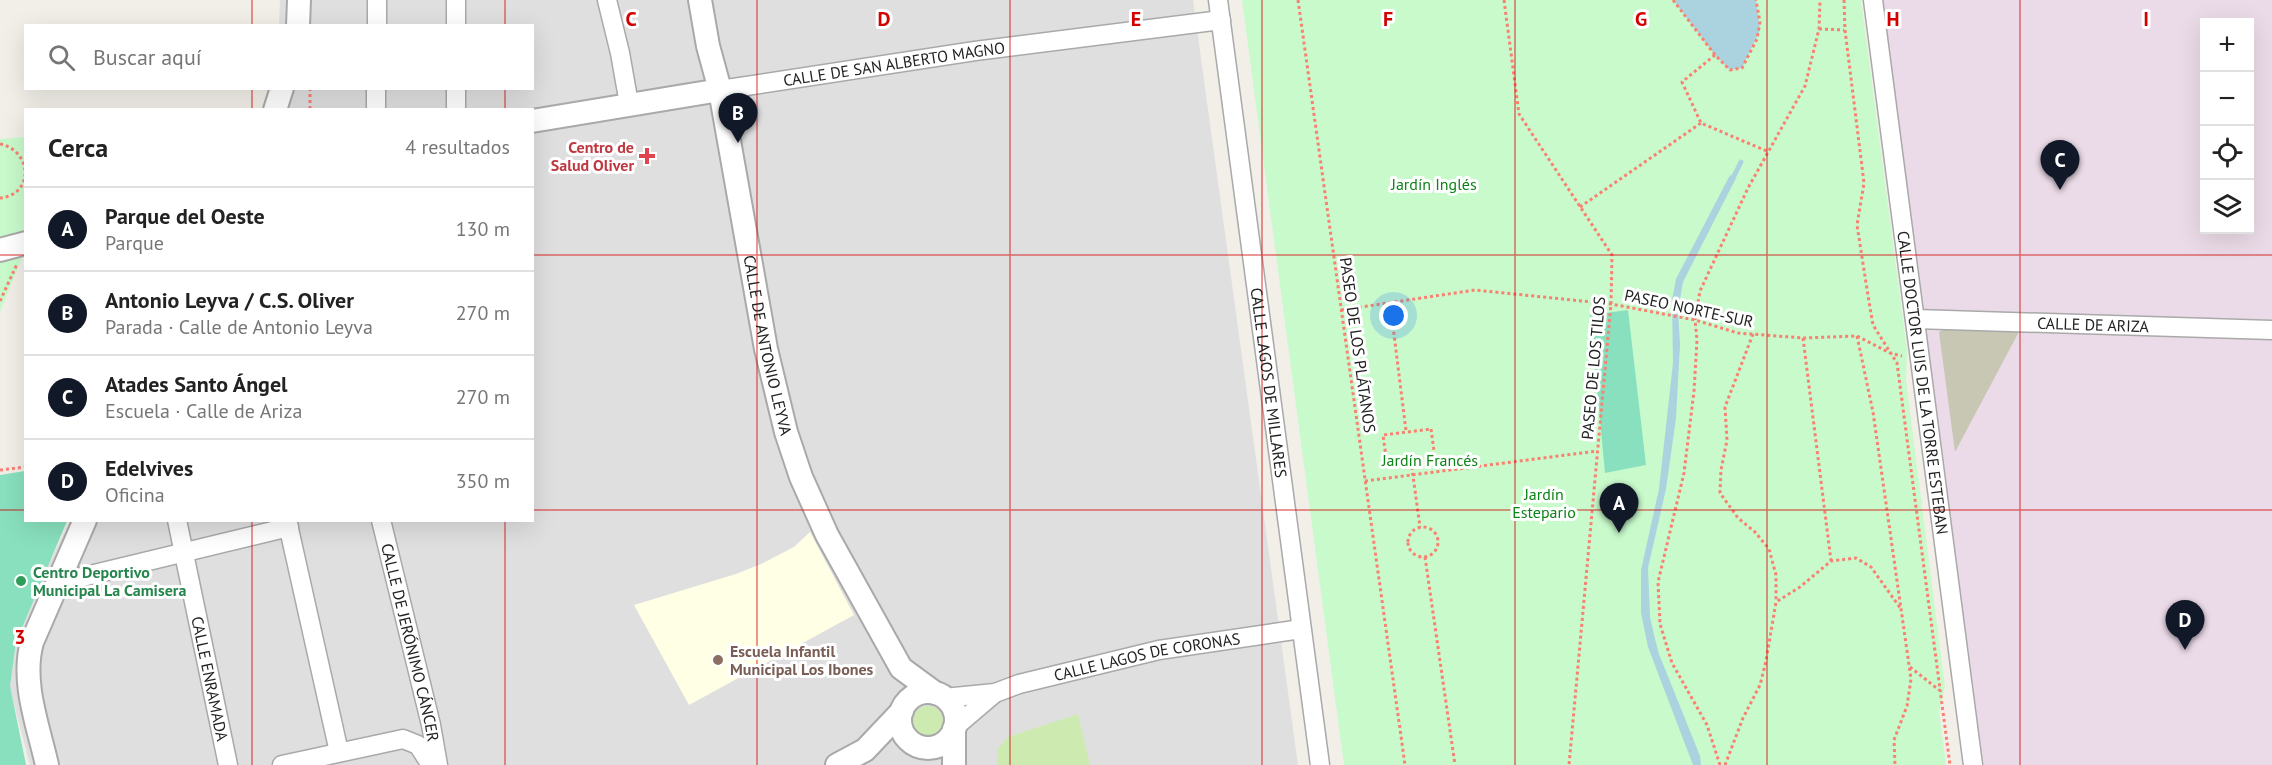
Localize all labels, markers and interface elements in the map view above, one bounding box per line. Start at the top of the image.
text: C [625,6,637,32]
text: D [878,6,891,32]
text: E [1131,6,1141,32]
text: F [1383,6,1393,32]
text: G [1635,6,1647,32]
text: H [1886,6,1900,32]
text: I [2143,6,2149,32]
map controls [2200,18,2254,234]
button: + [2200,18,2254,72]
search box [24,24,534,90]
street label: CALLE DE SAN ALBERTO MAGNO [782,37,1006,90]
icon: search [45,41,78,74]
text: Buscar aquí [93,43,202,71]
button: − [2200,72,2254,126]
pin: B [718,94,758,143]
button: locate [2200,126,2254,180]
text: Cerca [48,131,108,164]
text: 4 resultados [405,134,510,160]
place label: Centro de Salud Oliver [551,137,634,175]
pin: C [2040,140,2080,190]
marker: Centro de Salud Oliver [638,147,656,165]
park label: Jardín Inglés [1390,174,1477,194]
button: layers [2200,180,2254,234]
text: Parque del Oeste [105,202,265,230]
text: A [61,216,74,242]
text: 130 m [456,216,510,242]
text: Parque [105,230,164,256]
street label: CALLE DOCTOR LUIS DE LA TORRE ESTEBAN [1893,230,1953,536]
street label: CALLE DE ANTONIO LEYVA [740,253,797,438]
street label: PASEO DE LOS PLÁTANOS [1336,256,1380,434]
street label: PASEO NORTE-SUR [1623,285,1755,331]
text: Antonio Leyva / C.S. Oliver [105,286,354,314]
street label: CALLE LAGOS DE MILLARES [1246,286,1292,479]
street label: PASEO DE LOS TILOS [1577,296,1609,440]
text: B [62,300,73,326]
text: 270 m [456,300,510,326]
your location [1379,301,1408,330]
street label: CALLE DE ARIZA [2037,313,2150,336]
text: Parada · Calle de Antonio Leyva [105,314,373,340]
text: Atades Santo Ángel [105,370,288,398]
text: C [62,384,73,410]
text: 270 m [456,384,510,410]
text: Escuela · Calle de Ariza [105,398,302,424]
park label: Jardín Francés [1381,450,1478,470]
text: Edelvives [105,454,193,482]
text: D [61,468,74,494]
text: 350 m [456,468,510,494]
text: Oficina [105,482,165,508]
park label: Jardín Estepario [1512,484,1576,522]
pin: A [1600,484,1638,533]
street label: CALLE DE JERÓNIMO CÁNCER [377,541,444,743]
place label: Centro Deportivo Municipal La Camisera [33,562,186,600]
marker: Centro Deportivo Municipal La Camisera [14,574,28,588]
pin: D [2166,600,2204,650]
street label: CALLE ENRAMADA [187,614,233,743]
text: 3 [14,624,26,650]
street label: CALLE LAGOS DE CORONAS [1052,628,1242,685]
place label: Escuela Infantil Municipal Los Ibones [730,641,874,679]
marker: Escuela Infantil Municipal Los Ibones [711,653,725,667]

